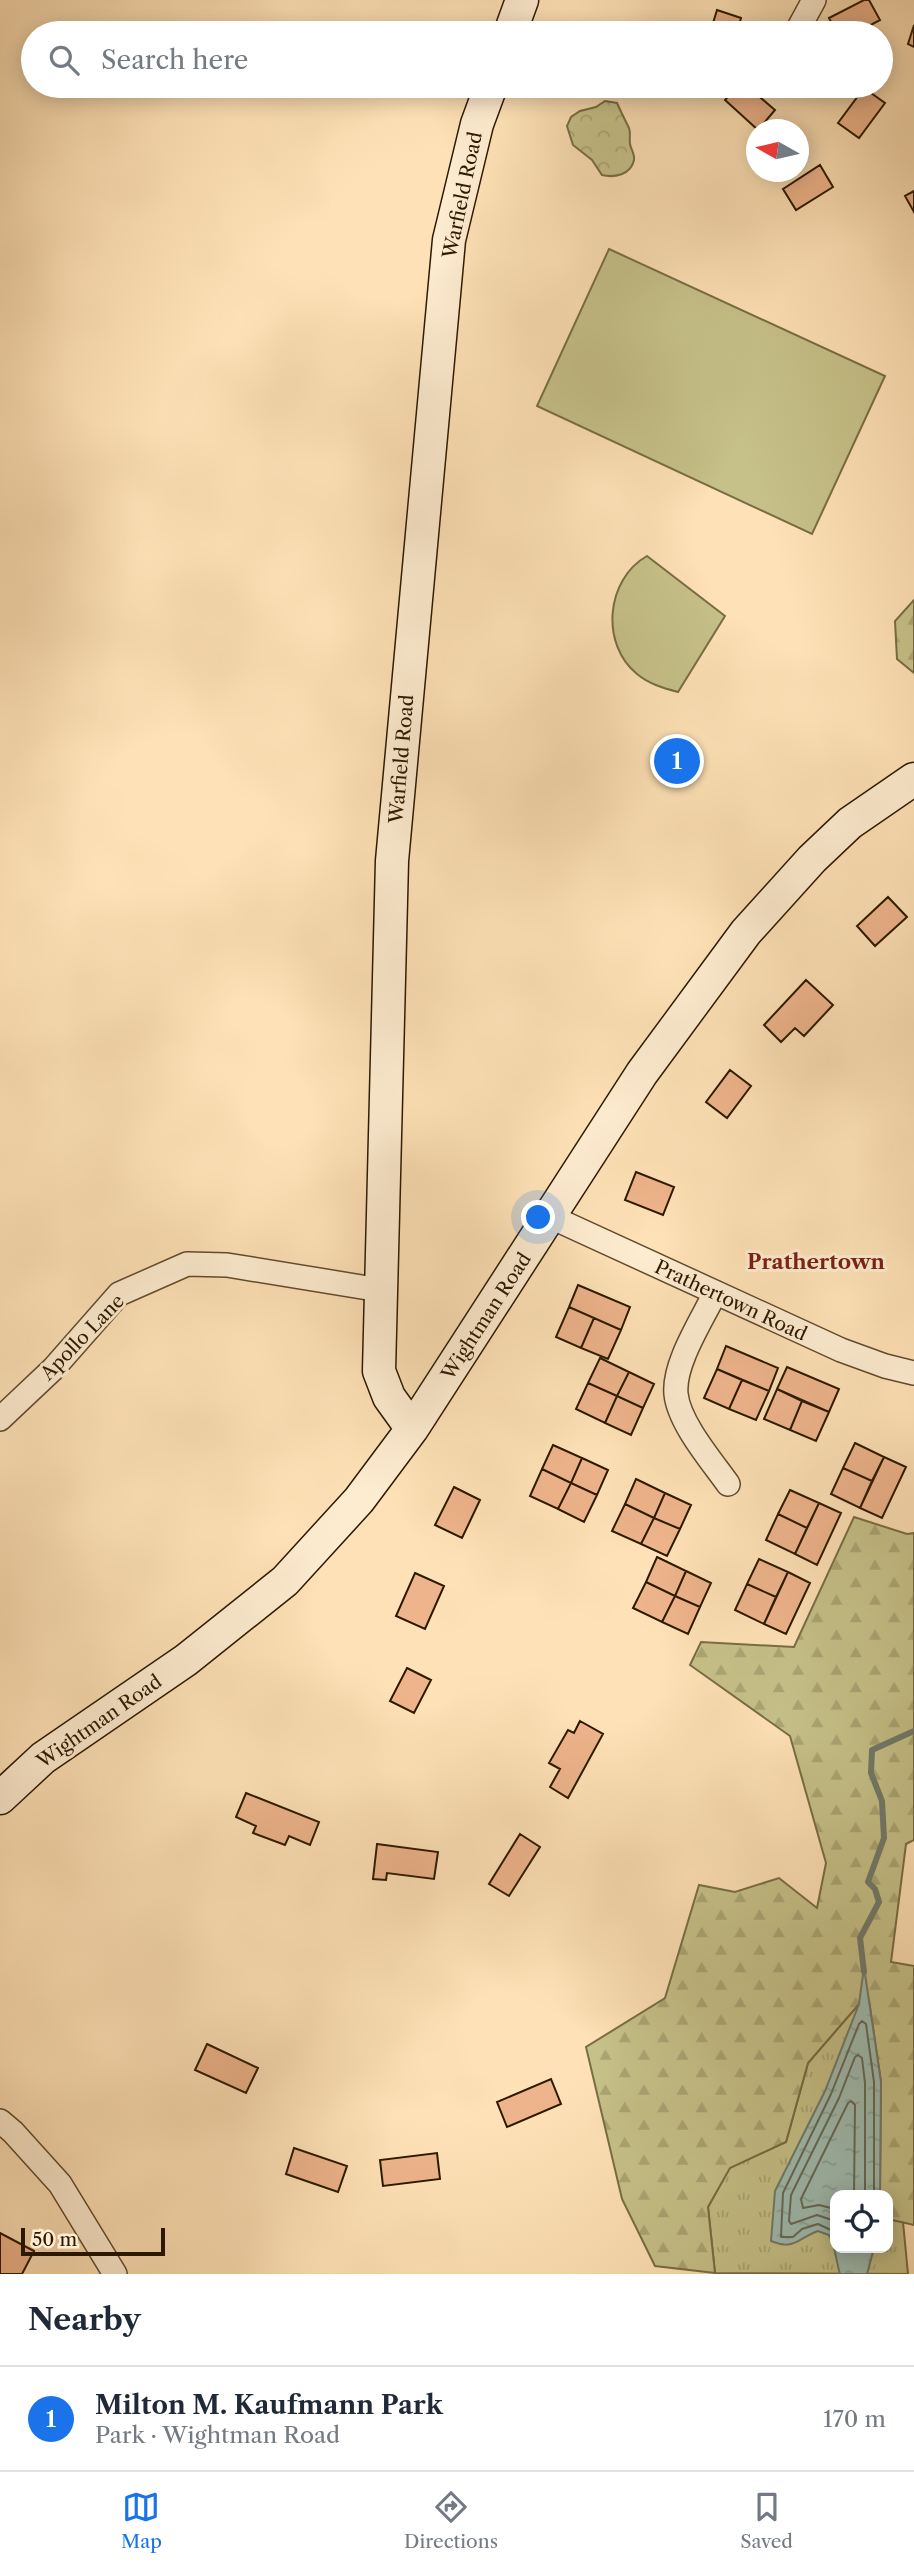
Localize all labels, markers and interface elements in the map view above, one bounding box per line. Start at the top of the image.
search box [21,21,893,98]
icon: search [45,41,83,79]
text: Search here [101,44,248,76]
north arrow [746,119,809,182]
street label: Warfield Road [438,129,487,262]
street label: Warfield Road [384,693,419,825]
pin: 1 [654,735,700,787]
your location [521,1200,555,1234]
street label: Wightman Road [436,1248,536,1385]
district label: Prathertown [747,1249,886,1274]
street label: Prathertown Road [651,1255,811,1346]
street label: Apollo Lane [35,1290,129,1386]
street label: Wightman Road [32,1670,166,1774]
map controls [830,2190,893,2253]
button: locate [830,2190,893,2253]
scale bar [21,2225,164,2257]
text: 50 m [32,2228,77,2251]
text: Nearby [28,2301,141,2338]
text: Milton M. Kaufmann Park [95,2389,443,2421]
text: 1 [46,2405,56,2433]
text: 170 m [823,2405,886,2433]
text: Park · Wightman Road [95,2421,340,2449]
tab: Map [121,2488,162,2553]
tab: Directions [404,2488,498,2553]
tab: Saved [740,2488,793,2553]

